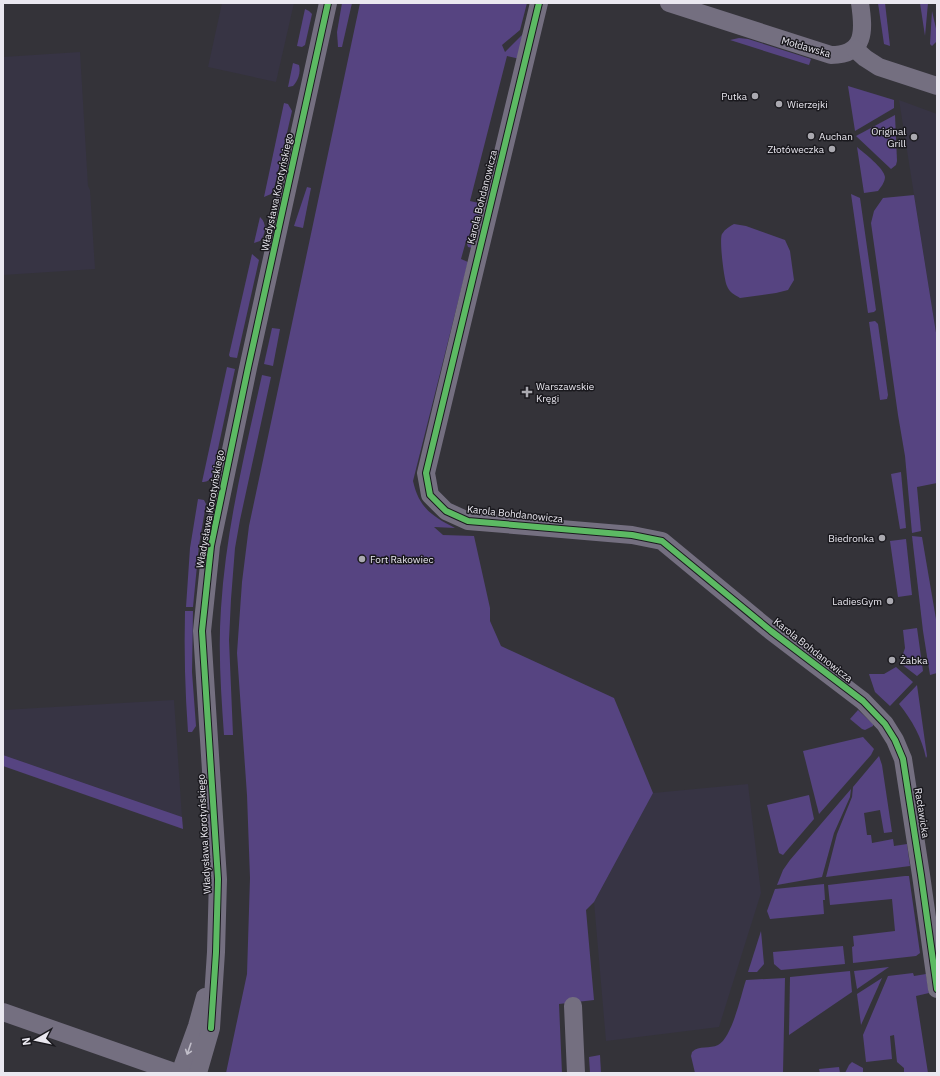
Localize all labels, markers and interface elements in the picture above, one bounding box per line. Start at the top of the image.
street label: Mołdawska [780,34,833,60]
place label: Putka [721,90,748,103]
marker: Putka [750,91,760,101]
place label: Wierzejki [787,98,828,111]
marker: Wierzejki [774,99,784,109]
place label: Original Grill [871,125,906,150]
place label: Auchan [819,130,853,143]
marker: Auchan [806,131,816,141]
street label: Władysława Korotyńskiego [258,132,296,252]
marker: Original Grill [909,132,919,142]
place label: Złotóweczka [767,143,825,156]
marker: Złotóweczka [827,144,837,154]
street label: Karola Bohdanowicza [464,148,500,245]
place label: Warszawskie Kręgi [536,380,595,405]
marker: Warszawskie Kręgi [521,386,533,398]
street label: Władysława Korotyńskiego [193,448,227,569]
street label: Karola Bohdanowicza [466,502,564,526]
place label: Biedronka [828,532,875,545]
marker: Biedronka [877,533,887,543]
place label: Fort Rakowiec [370,553,434,566]
marker: Fort Rakowiec [357,554,367,564]
place label: LadiesGym [832,595,882,608]
marker: LadiesGym [885,596,895,606]
street label: Karola Bohdanowicza [771,615,856,685]
place label: Żabka [900,654,928,667]
marker: Żabka [887,655,897,665]
street label: Władysława Korotyńskiego [194,773,214,894]
street label: Racławicka [912,787,932,840]
north arrow [16,1020,56,1060]
text: N [19,1037,34,1047]
one-way arrow [185,1043,192,1056]

